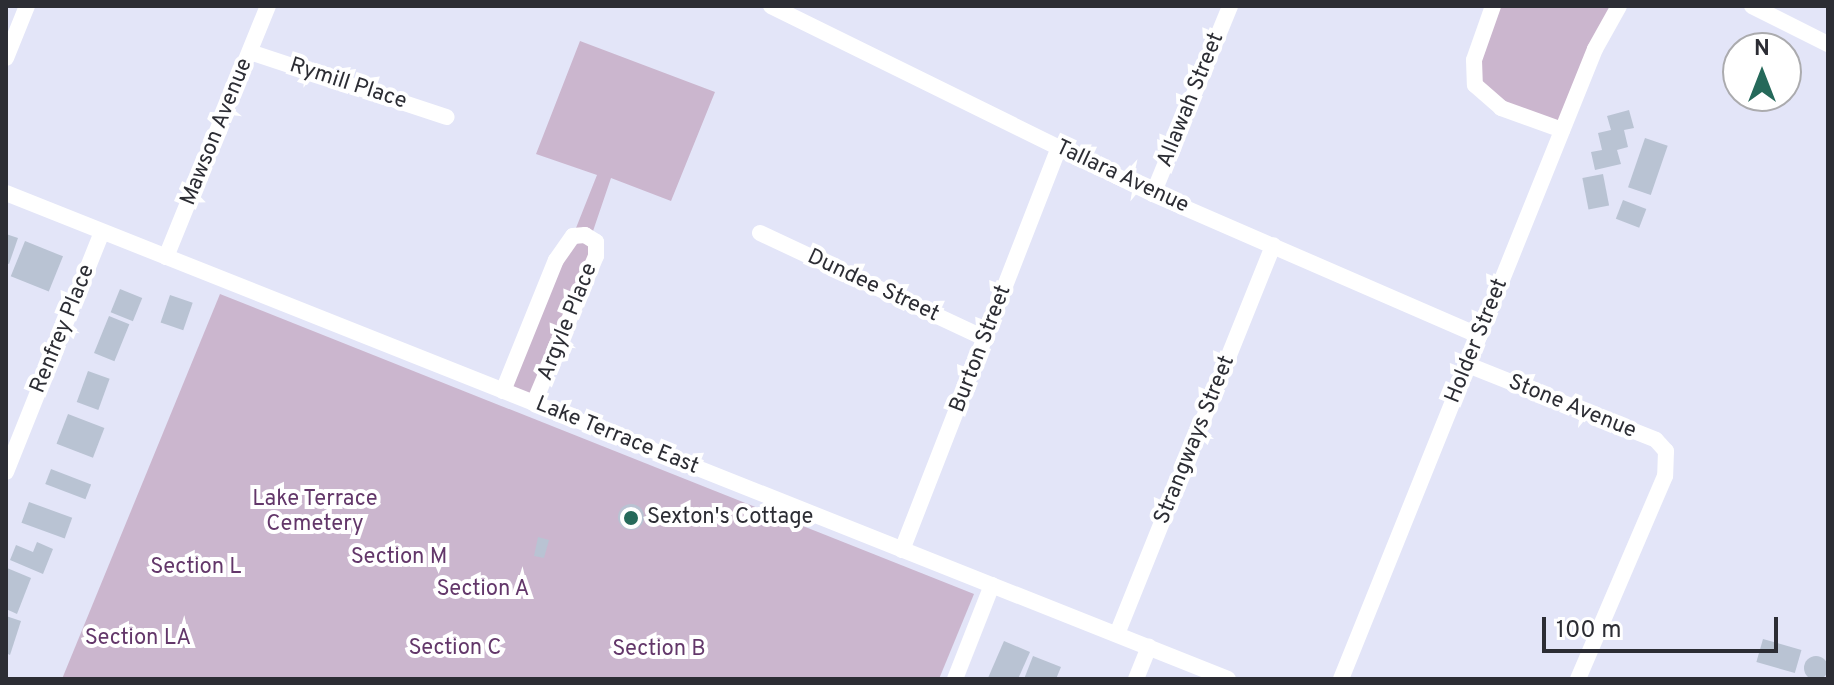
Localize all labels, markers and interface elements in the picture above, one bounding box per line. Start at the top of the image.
street label: Allawah Street [1152,29,1230,171]
north arrow [1722,32,1802,112]
text: N [1754,36,1770,63]
street label: Rymill Place [286,53,410,115]
street label: Mawson Avenue [175,54,259,210]
street label: Tallara Avenue [1051,134,1193,220]
street label: Dundee Street [803,244,943,328]
street label: Argyle Place [532,259,604,385]
street label: Renfrey Place [25,261,101,397]
street label: Holder Street [1440,275,1514,407]
street label: Burton Street [945,282,1017,416]
street label: Strangways Street [1149,352,1241,528]
street label: Stone Avenue [1504,369,1640,445]
street label: Lake Terrace East [531,391,703,481]
park label: Lake Terrace Cemetery [252,486,378,538]
place label: Sexton's Cottage [647,505,813,531]
marker: Sexton's Cottage [622,509,640,527]
park label: Section M [351,545,447,571]
park label: Section L [150,555,242,581]
park label: Section A [436,577,530,603]
scale bar [1546,601,1782,651]
text: 100 m [1556,616,1622,646]
park label: Section LA [85,626,191,652]
park label: Section C [408,636,502,662]
park label: Section B [612,637,706,663]

